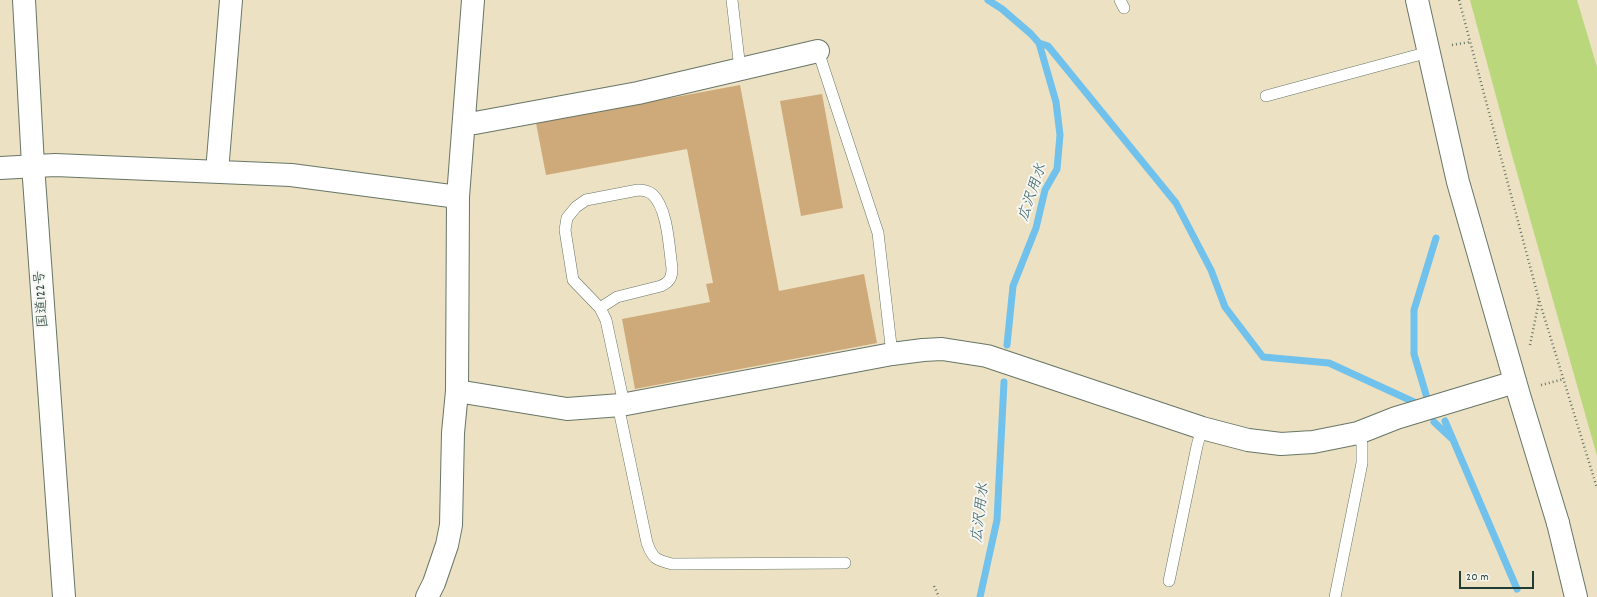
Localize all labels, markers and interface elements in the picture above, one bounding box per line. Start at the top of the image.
water label: 広沢用水 [1016,162,1052,224]
street label: 国道122号 [33,270,53,328]
water label: 広沢用水 [969,482,995,544]
scale bar [1461,563,1536,589]
text: 20 m [1466,569,1489,586]

